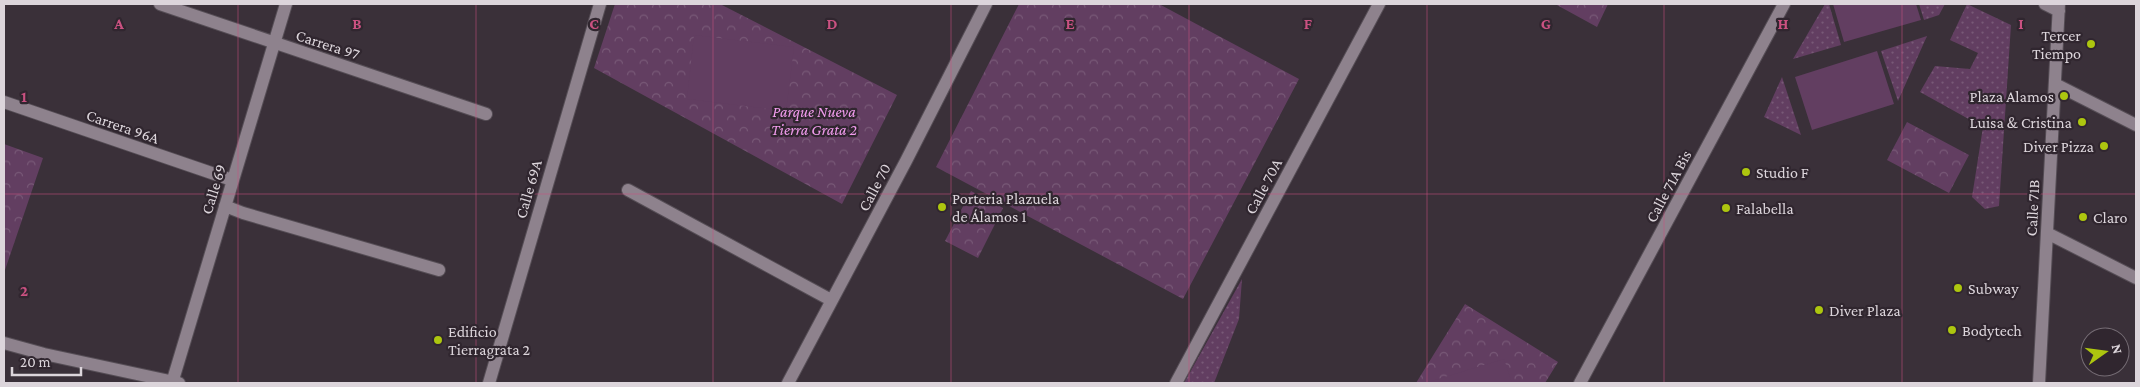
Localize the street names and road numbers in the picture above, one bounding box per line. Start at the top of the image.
street label: Carrera 97 [294,26,362,63]
street label: Carrera 96A [84,106,162,147]
street label: Calle 71A Bis [1642,147,1695,225]
street label: Calle 70A [1242,155,1286,217]
street label: Calle 69A [512,157,545,220]
street label: Calle 70 [855,161,894,214]
street label: Calle 69 [198,162,229,216]
street label: Calle 71B [2023,179,2042,237]

